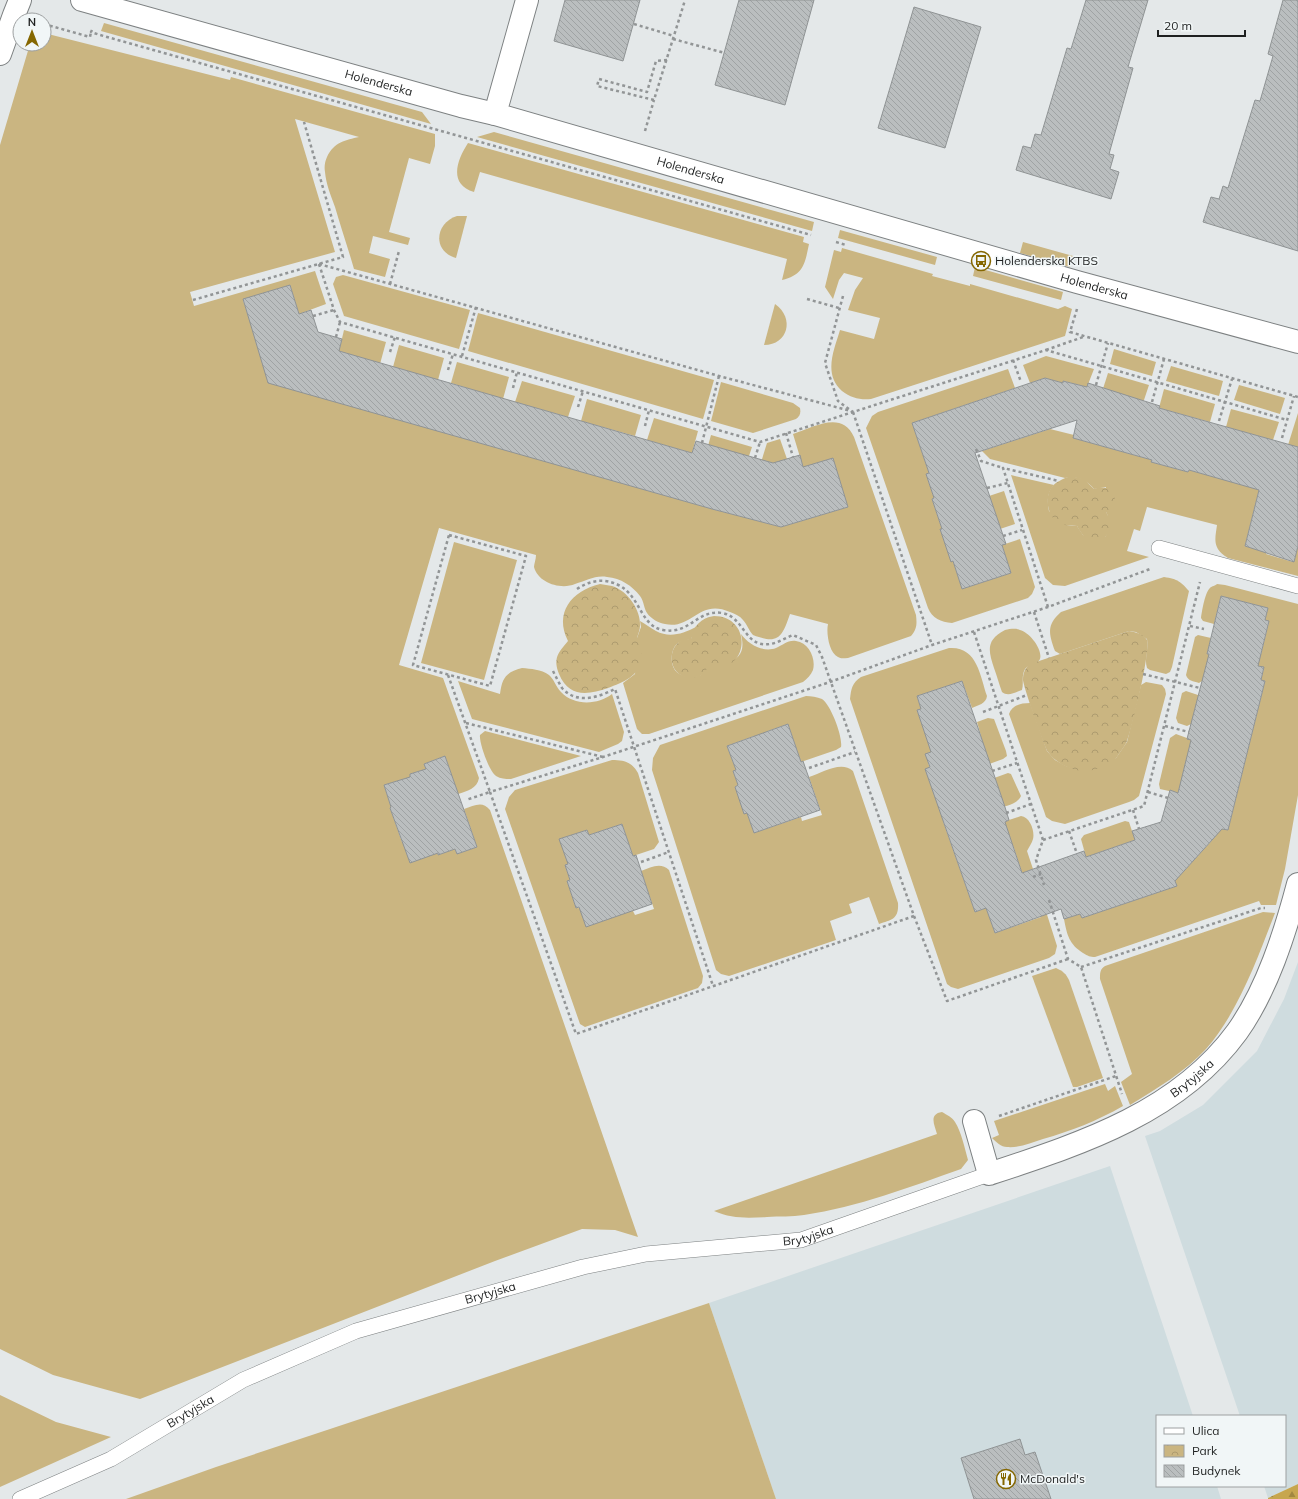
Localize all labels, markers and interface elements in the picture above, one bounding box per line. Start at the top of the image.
north arrow [12,12,52,52]
scale bar [1158,12,1245,38]
text: N [28,15,36,29]
text: 20 m [1164,18,1192,33]
street label: Holenderska [343,66,414,99]
street label: Holenderska [655,153,726,187]
bus stop icon: Holenderska KTBS [970,250,992,272]
place label: Holenderska KTBS [995,253,1098,268]
street label: Holenderska [1059,270,1130,303]
street label: Brytyjska [1167,1056,1217,1100]
street label: Brytyjska [782,1221,835,1249]
street label: Brytyjska [463,1278,517,1307]
street label: Brytyjska [164,1391,216,1431]
legend [1156,1415,1286,1487]
text: Ulica [1192,1423,1220,1438]
text: Park [1192,1443,1218,1458]
text: Budynek [1192,1463,1241,1478]
restaurant icon: McDonald's [995,1468,1017,1490]
place label: McDonald's [1020,1471,1085,1486]

